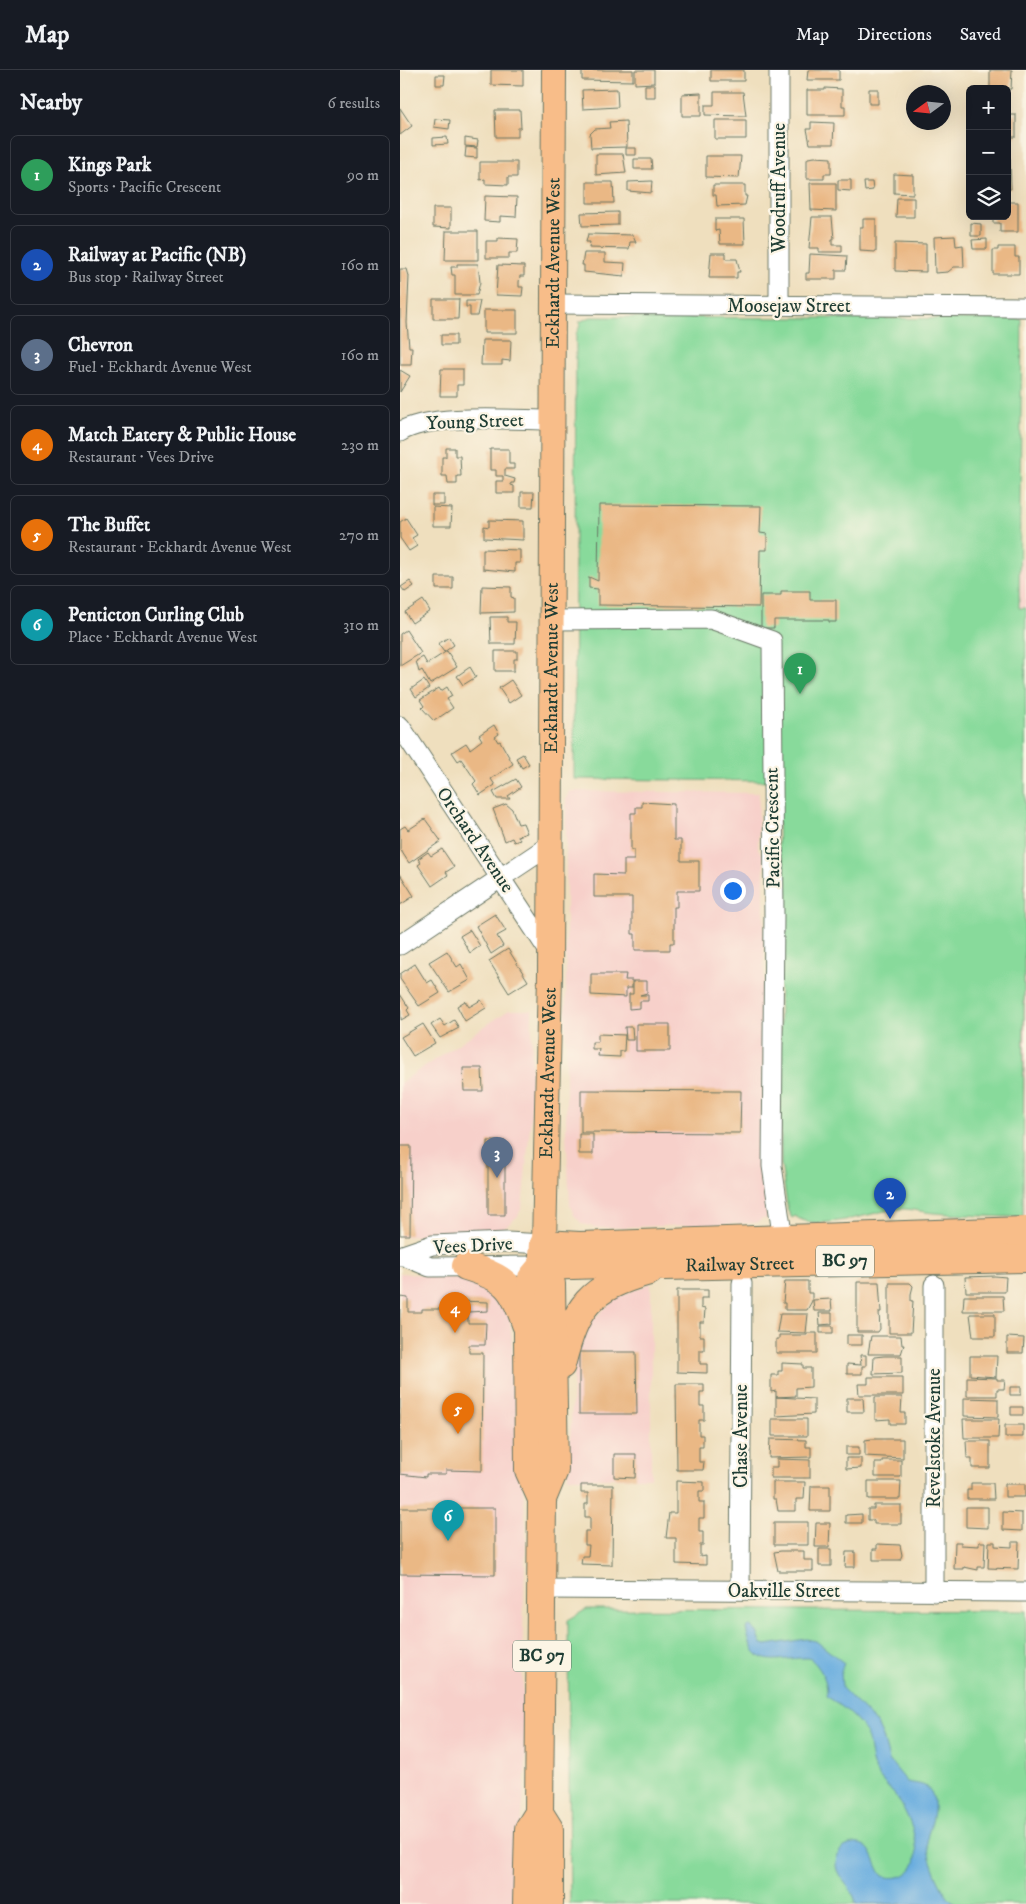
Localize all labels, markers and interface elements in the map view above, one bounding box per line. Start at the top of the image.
text: Map [25,20,69,50]
text: Map [796,24,829,46]
text: Directions [857,24,932,46]
text: Saved [960,24,1001,46]
north arrow [906,85,951,130]
map controls [966,85,1011,220]
button: + [966,85,1011,130]
text: Nearby [20,90,82,116]
text: 6 results [327,93,380,113]
street label: Woodruff Avenue [768,123,791,254]
button: − [966,130,1011,175]
text: Kings Park [68,154,151,177]
text: 1 [34,165,40,185]
text: 90 m [347,165,379,185]
button: layers [966,175,1011,220]
text: Sports · Pacific Crescent [68,177,221,197]
street label: Eckhardt Avenue West [541,177,565,349]
text: Railway at Pacific (NB) [68,244,246,267]
text: 2 [33,255,41,275]
text: 160 m [341,255,379,275]
text: Bus stop · Railway Street [68,267,224,287]
street label: Moosejaw Street [727,295,851,318]
text: Chevron [68,334,133,357]
text: 3 [34,345,40,365]
text: 160 m [341,345,379,365]
text: Fuel · Eckhardt Avenue West [68,357,252,377]
street label: Young Street [426,409,524,435]
text: Match Eatery & Public House [68,424,296,447]
text: 4 [32,435,42,455]
text: 230 m [341,435,379,455]
text: Restaurant · Vees Drive [68,447,214,467]
text: The Buffet [68,514,150,537]
text: 5 [33,525,41,545]
text: 270 m [339,525,379,545]
text: Restaurant · Eckhardt Avenue West [68,537,291,557]
street label: Eckhardt Avenue West [539,582,563,754]
text: Penticton Curling Club [68,604,244,627]
text: 6 [33,615,41,635]
text: 310 m [343,615,379,635]
text: Place · Eckhardt Avenue West [68,627,257,647]
pin: 1 [784,653,816,694]
street label: Pacific Crescent [760,767,786,889]
street label: Orchard Avenue [431,783,519,897]
your location [720,878,746,904]
street label: Eckhardt Avenue West [534,987,561,1159]
pin: 3 [481,1137,513,1178]
pin: 2 [874,1178,906,1219]
street label: Vees Drive [432,1232,513,1260]
road number: BC 97 [816,1246,874,1276]
street label: Railway Street [685,1252,795,1277]
pin: 4 [439,1292,471,1333]
street label: Revelstoke Avenue [923,1368,946,1508]
street label: Chase Avenue [730,1384,753,1488]
pin: 5 [442,1393,474,1434]
pin: 6 [432,1500,464,1541]
street label: Oakville Street [728,1580,840,1603]
road number: BC 97 [513,1640,571,1672]

